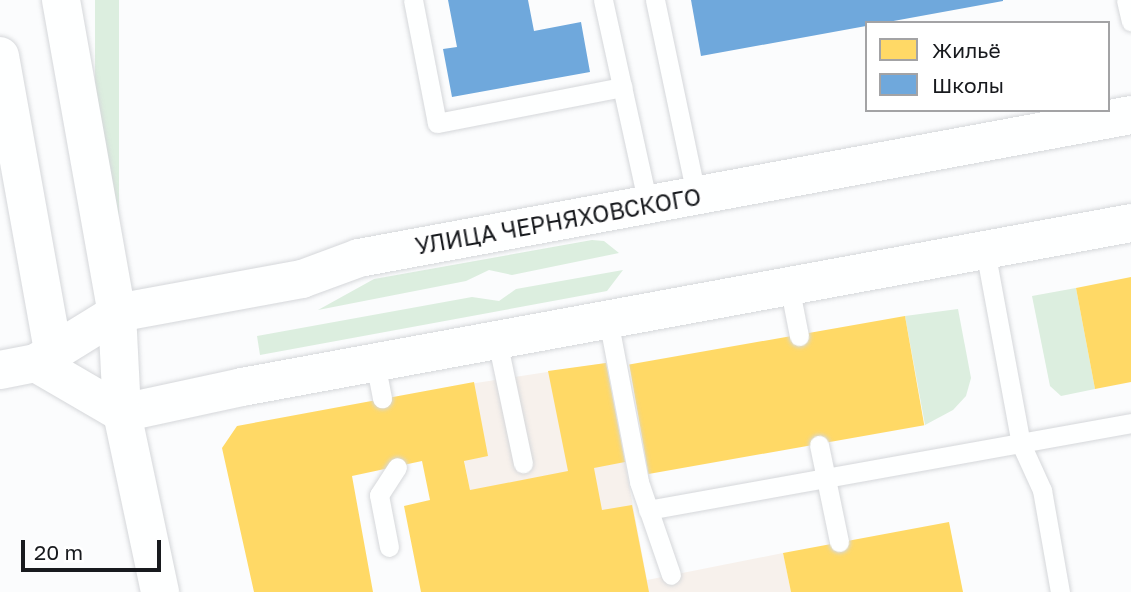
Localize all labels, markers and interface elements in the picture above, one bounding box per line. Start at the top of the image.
legend [865,21,1110,112]
text: Жильё [932,37,1001,63]
text: Школы [932,72,1004,98]
street label: УЛИЦА ЧЕРНЯХОВСКОГО [413,182,703,260]
scale bar [24,526,164,570]
text: 20 m [34,539,83,565]

